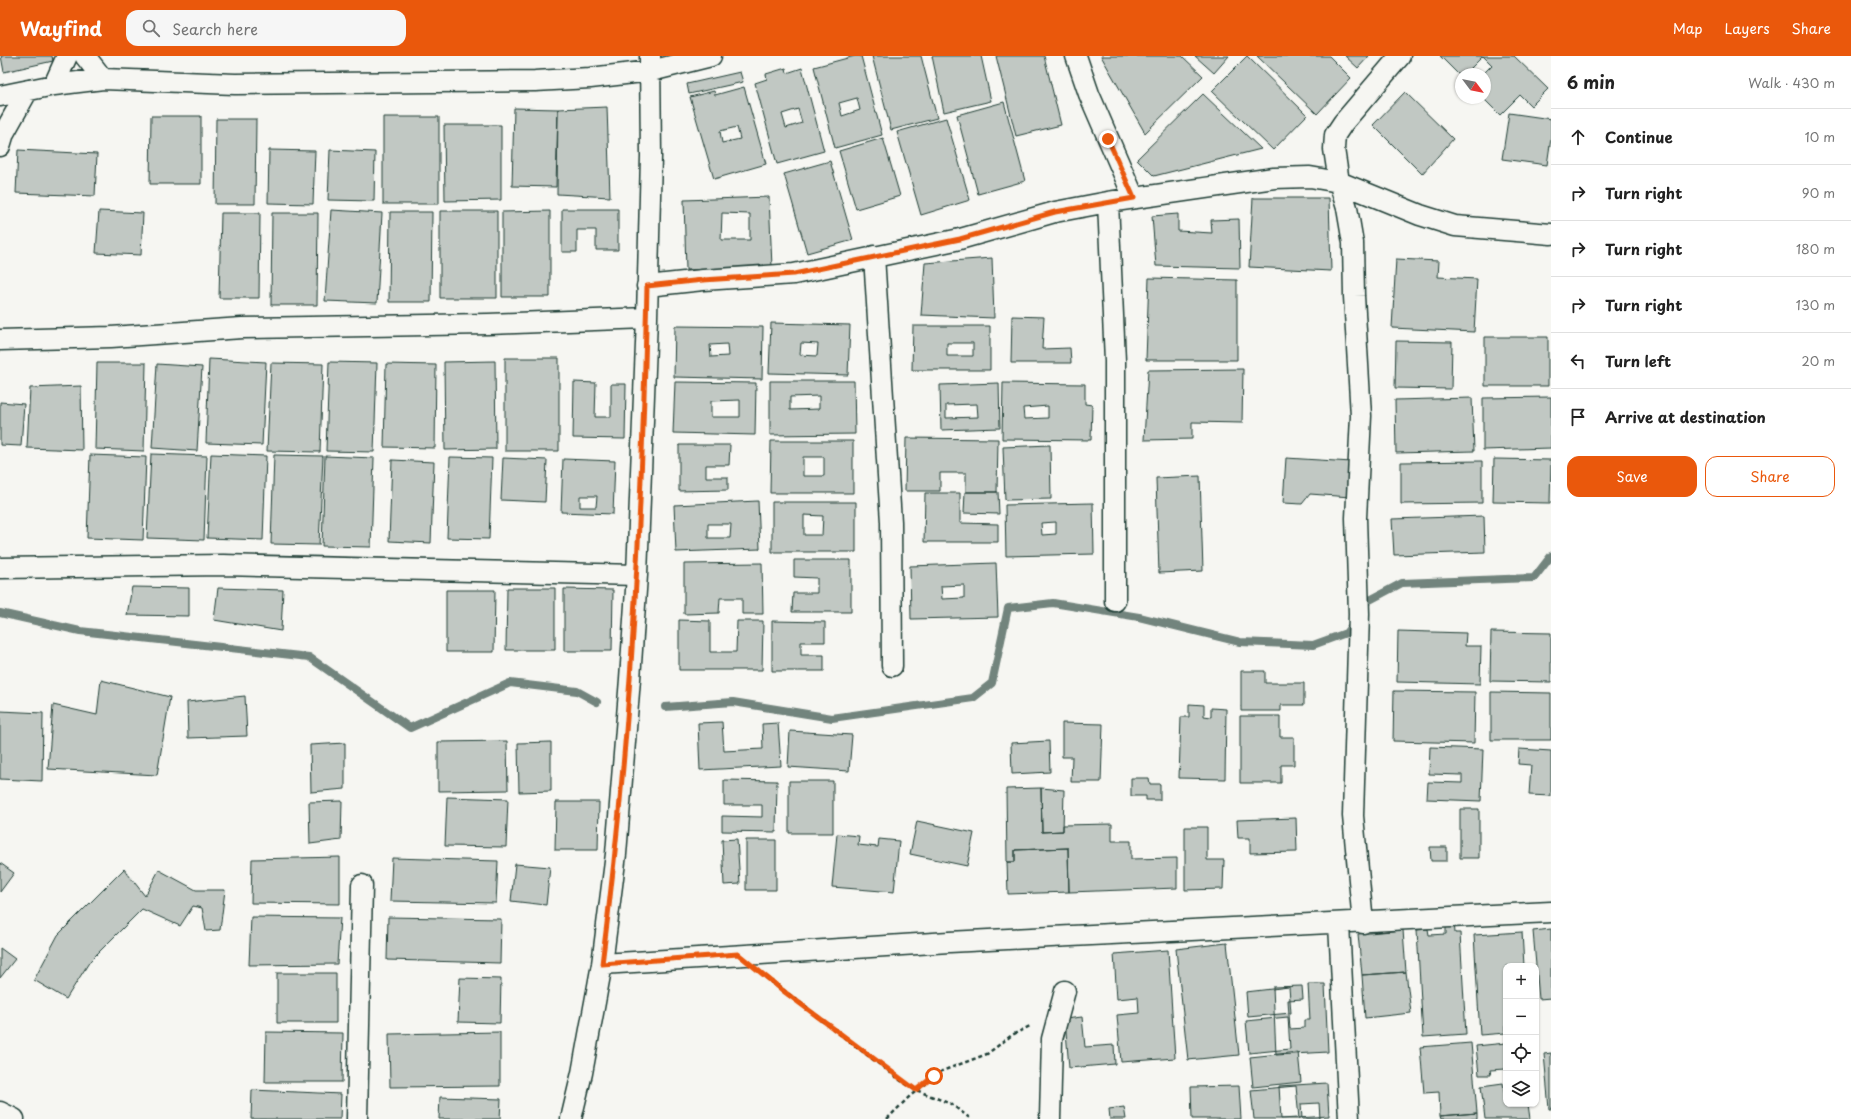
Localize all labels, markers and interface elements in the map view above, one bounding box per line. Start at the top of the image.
search box [126,10,406,46]
text: Wayfind [20,14,102,42]
icon: search [140,17,162,39]
text: Search here [172,17,258,40]
text: Map [1673,18,1703,39]
text: Layers [1725,18,1770,39]
text: Share [1792,18,1831,39]
north arrow [1455,68,1491,104]
text: 6 min [1567,69,1615,95]
text: Walk · 430 m [1748,73,1835,92]
text: Continue [1605,125,1673,148]
icon: ahead [1567,126,1589,148]
text: 10 m [1805,127,1835,146]
route end [1099,130,1117,148]
text: Turn right [1605,181,1682,204]
icon: right [1567,182,1589,204]
text: 90 m [1802,183,1835,202]
text: Turn right [1605,237,1682,260]
icon: right [1567,238,1589,260]
text: 180 m [1796,239,1835,258]
text: Turn right [1605,293,1682,316]
icon: right [1567,294,1589,316]
text: 130 m [1796,295,1835,314]
text: Turn left [1605,349,1671,372]
icon: left [1567,350,1589,372]
text: 20 m [1801,351,1835,370]
text: Arrive at destination [1605,405,1766,428]
icon: arrive [1567,406,1589,428]
button: Save [1567,456,1697,497]
button: Share [1705,456,1835,497]
map controls [1503,963,1539,1107]
button: + [1503,963,1539,999]
button: − [1503,999,1539,1035]
button: locate [1503,1035,1539,1071]
route start [925,1067,943,1085]
button: layers [1503,1071,1539,1107]

